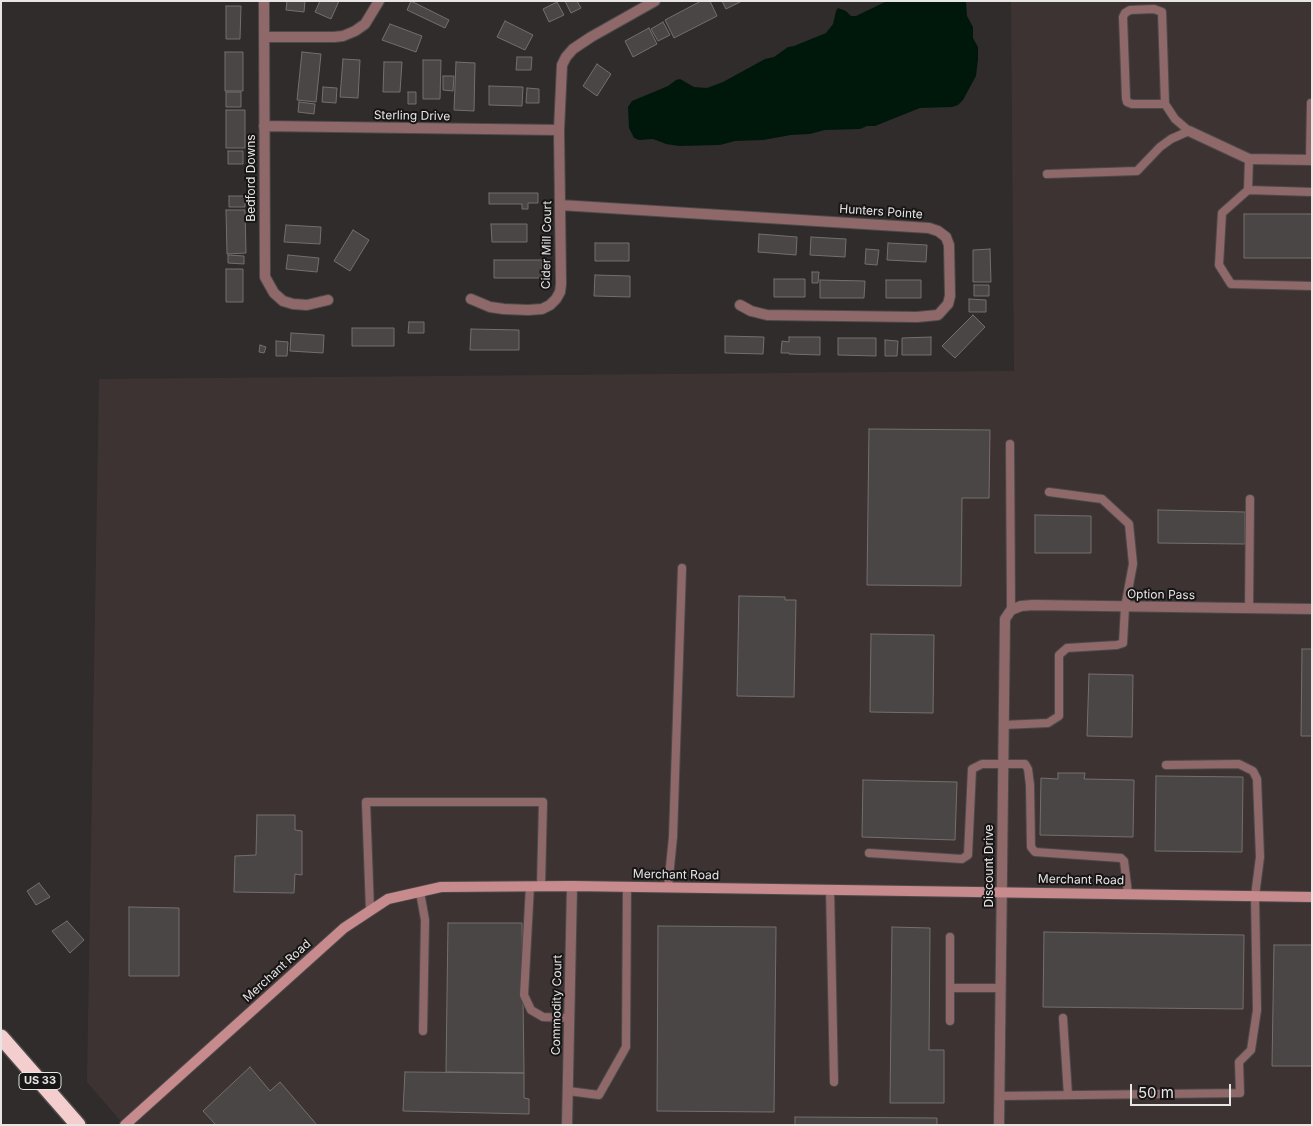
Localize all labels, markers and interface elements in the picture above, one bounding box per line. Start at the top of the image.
street label: Sterling Drive [374,108,450,124]
street label: Bedford Downs [244,134,258,222]
street label: Cider Mill Court [539,201,555,289]
street label: Hunters Pointe [839,202,923,222]
street label: Option Pass [1127,587,1195,603]
street label: Discount Drive [982,824,996,908]
street label: Merchant Road [633,867,719,883]
street label: Merchant Road [1038,872,1124,888]
street label: Merchant Road [240,937,314,1005]
street label: Commodity Court [549,955,565,1055]
road number: US 33 [19,1072,61,1090]
scale bar [1133,1074,1234,1106]
text: 50 m [1138,1083,1174,1102]

